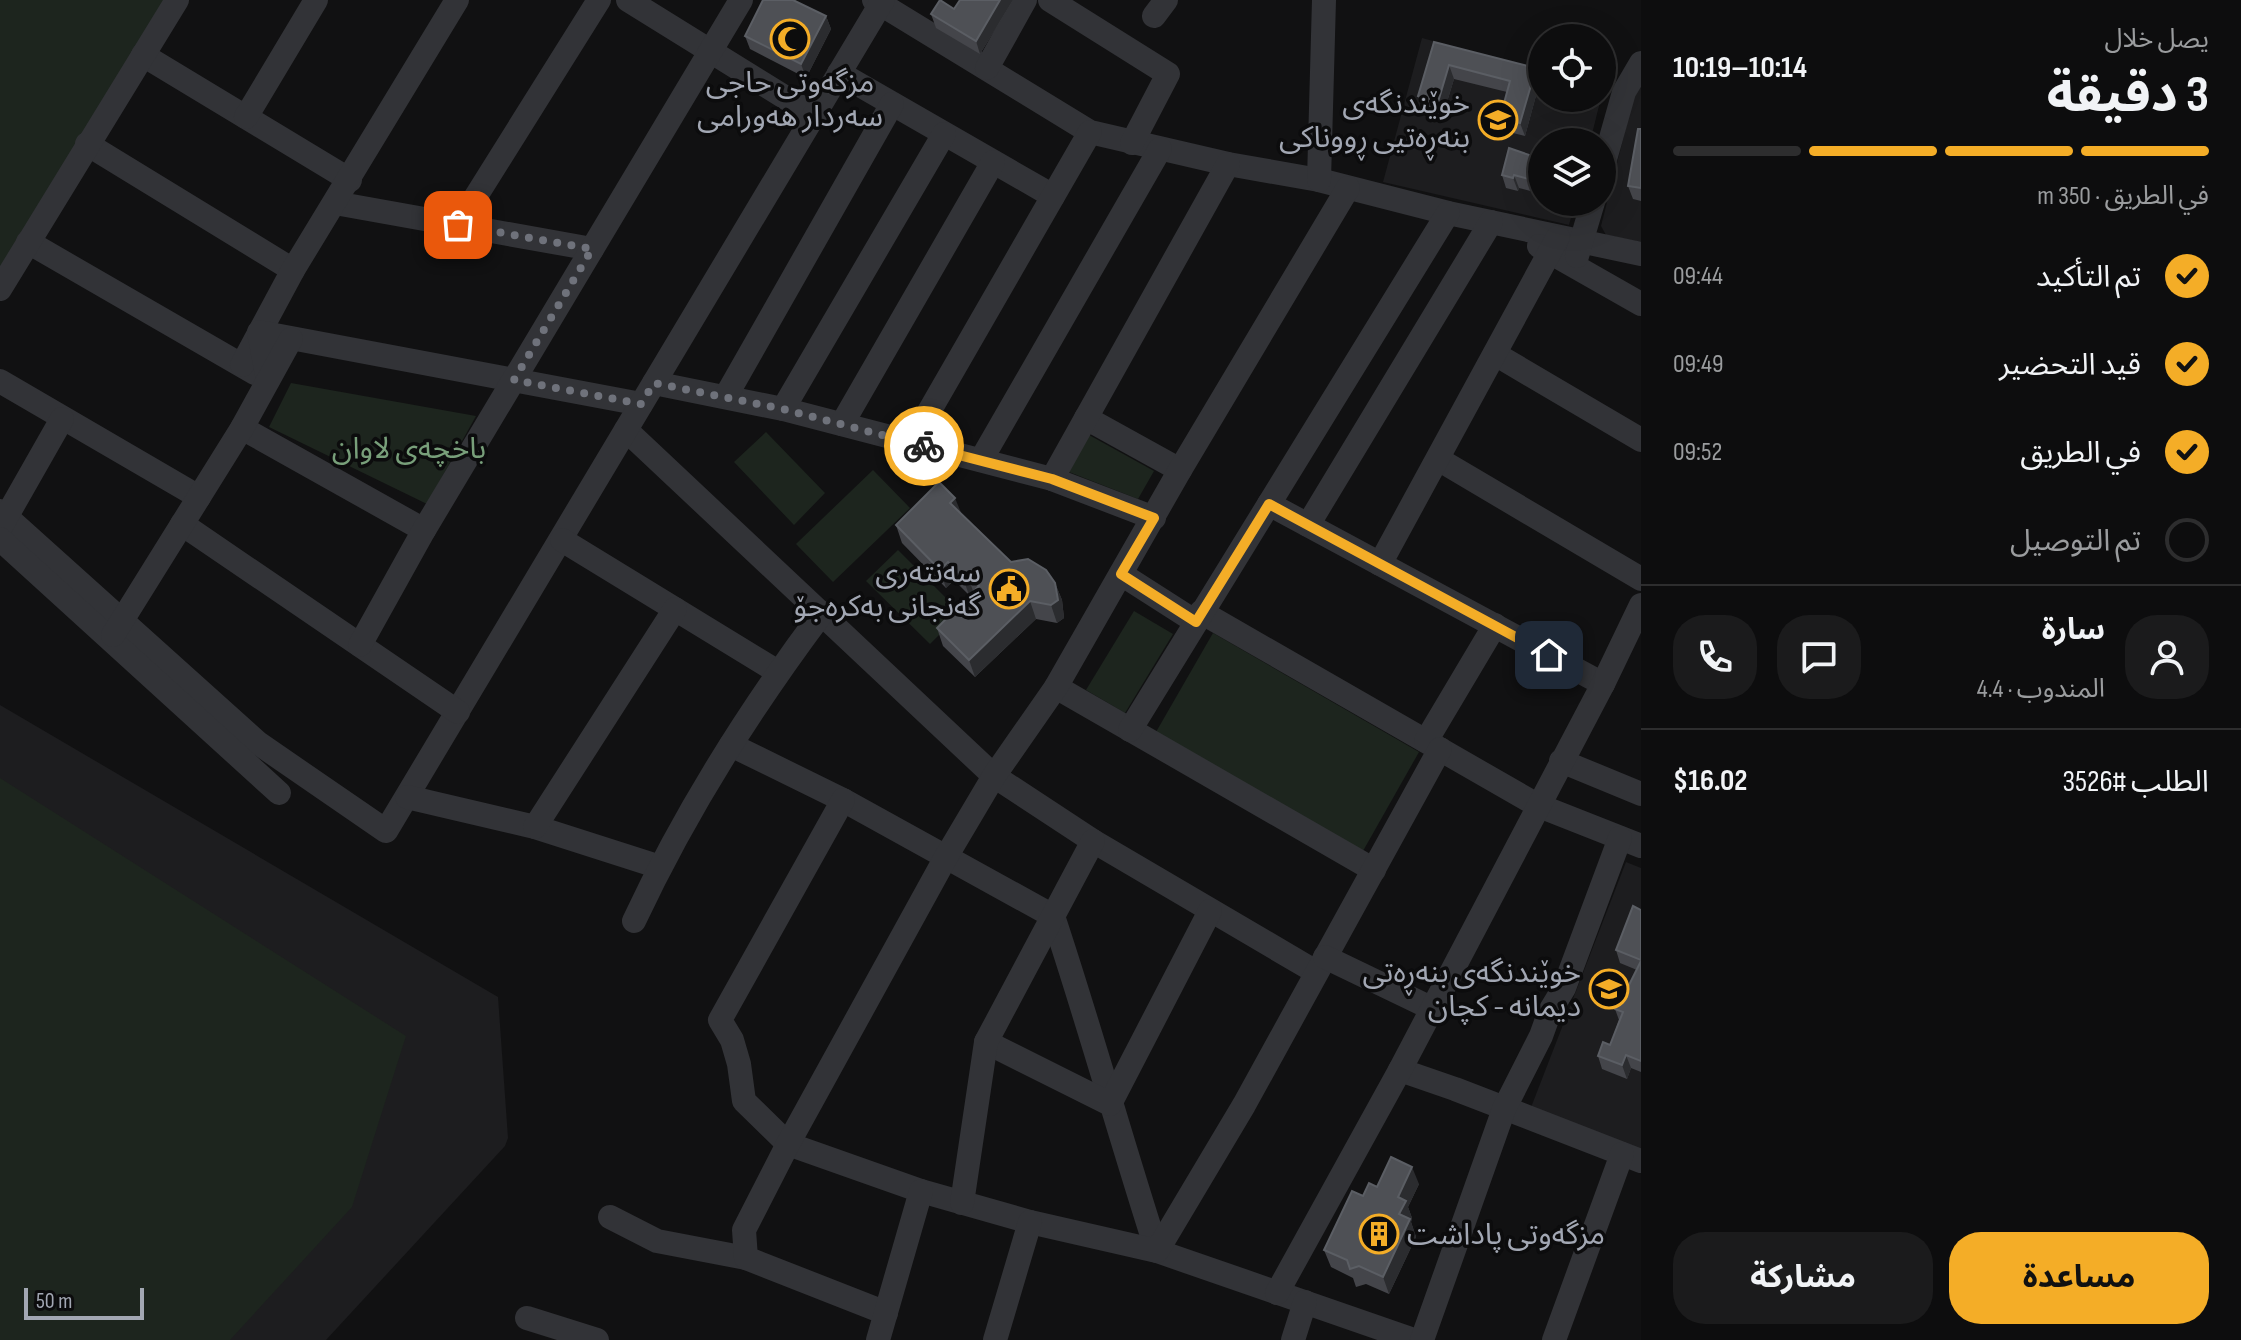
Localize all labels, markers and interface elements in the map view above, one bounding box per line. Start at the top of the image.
mosque icon: مزگەوتی حاجی سەردار هەورامی [769,18,811,60]
map controls [1528,24,1616,216]
button: locate [1528,24,1616,112]
text: يصل خلال [2104,24,2209,55]
text: 10:14–10:19 [1673,50,1807,86]
text: 3 دقيقة [2047,64,2209,127]
place label: مزگەوتی حاجی سەردار هەورامی [697,65,883,135]
place label: خوێندنگەی بنەڕەتیی ڕووناکی [1279,86,1470,161]
school or university icon: خوێندنگەی بنەڕەتیی ڕووناکی [1477,99,1519,141]
button: layers [1528,128,1616,216]
text: في الطريق · 350 m [2037,181,2209,212]
pin [424,191,492,259]
icon: bag [436,203,480,247]
icon: check [2165,254,2209,298]
text: تم التأكيد [2036,259,2141,295]
text: 09:44 [1673,261,1723,292]
icon: check [2165,342,2209,386]
text: قيد التحضير [1999,347,2141,383]
text: 09:49 [1673,349,1723,380]
courier [884,406,964,486]
icon: bike [902,424,946,468]
icon: check [2165,430,2209,474]
park label: باخچەی لاوان [332,431,486,467]
text: في الطريق [2020,435,2141,471]
text: 09:52 [1673,437,1722,468]
text: تم التوصيل [2010,523,2141,559]
place label: سەنتەری گەنجانی بەکرەجۆ [794,555,982,625]
public building icon: سەنتەری گەنجانی بەکرەجۆ [988,568,1030,610]
text: سارة [2042,612,2105,648]
button: phone [1673,615,1757,699]
button: chat [1777,615,1861,699]
button: person [2125,615,2209,699]
pin [1515,621,1583,689]
icon: home [1527,633,1571,677]
text: المندوب · 4.4 [1977,674,2105,705]
text: $16.02 [1673,763,1747,799]
text: الطلب #3526 [2062,764,2209,800]
place label: خوێندنگەی بنەڕەتی دیمانە - کچان [1363,955,1581,1025]
school or university icon: خوێندنگەی بنەڕەتی دیمانە - کچان [1588,968,1630,1010]
building icon: مزگەوتی پاداشت [1358,1213,1400,1255]
place label: مزگەوتی پاداشت [1407,1217,1605,1253]
button: مشاركة [1673,1232,1933,1324]
button: مساعدة [1949,1232,2209,1324]
scale bar [24,1284,144,1320]
text: 50 m [36,1288,72,1315]

